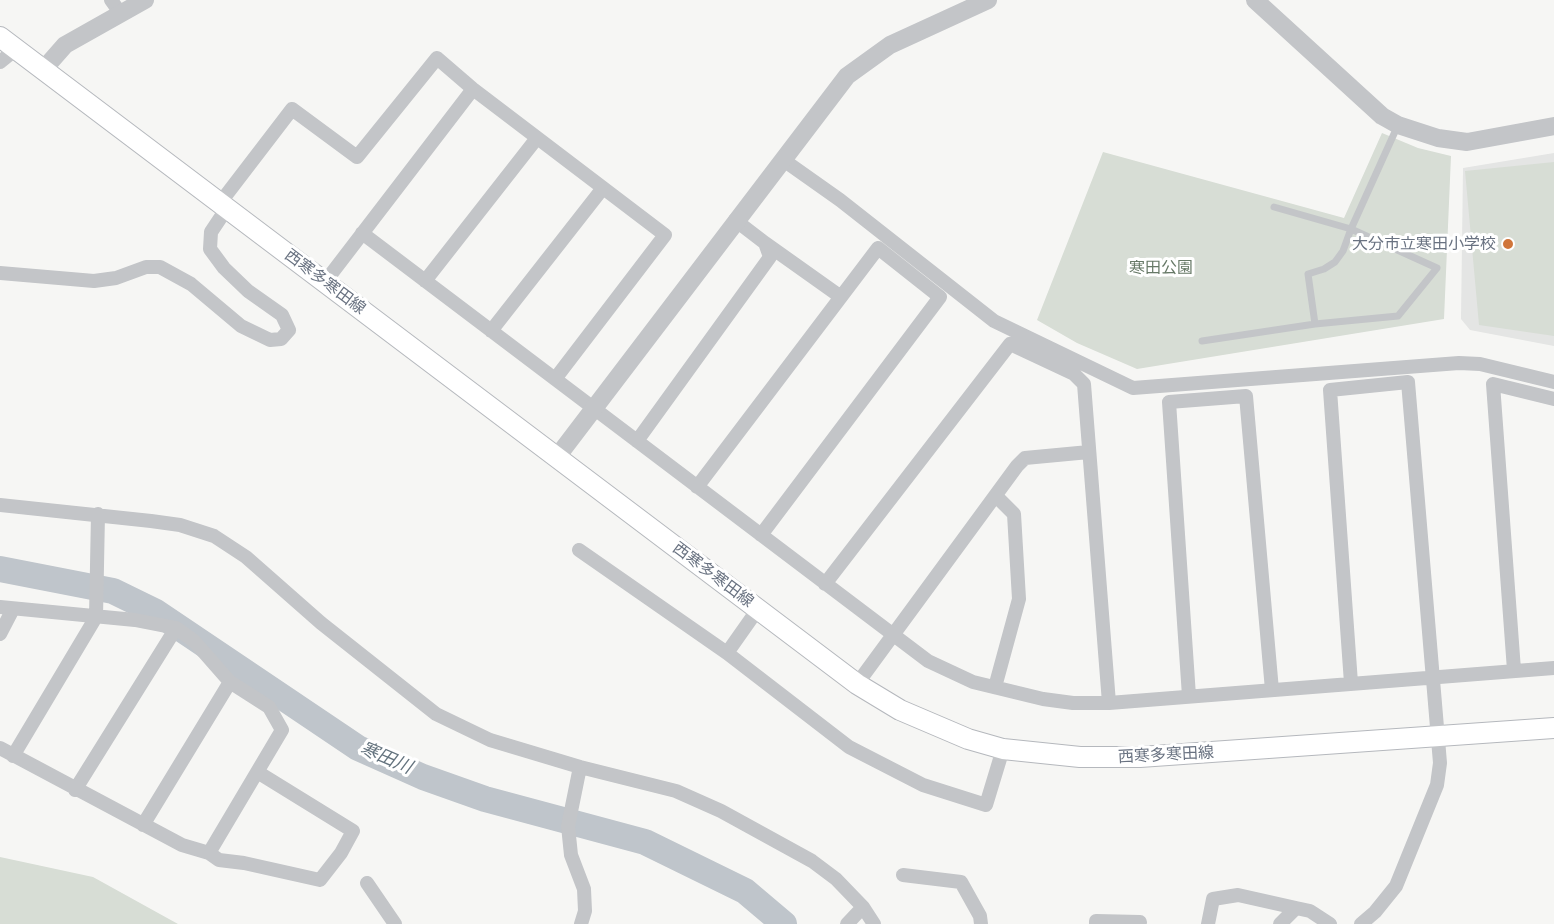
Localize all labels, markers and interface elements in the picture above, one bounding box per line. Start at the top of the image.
place label: 大分市立寒田小学校 [1352,234,1496,254]
marker: 大分市立寒田小学校 [1501,237,1515,251]
street label: 西寒多寒田線 [281,245,369,319]
park label: 寒田公園 [1129,258,1193,278]
street label: 西寒多寒田線 [669,538,757,612]
water label: 寒田川 [357,738,415,778]
street label: 西寒多寒田線 [1118,743,1214,767]

